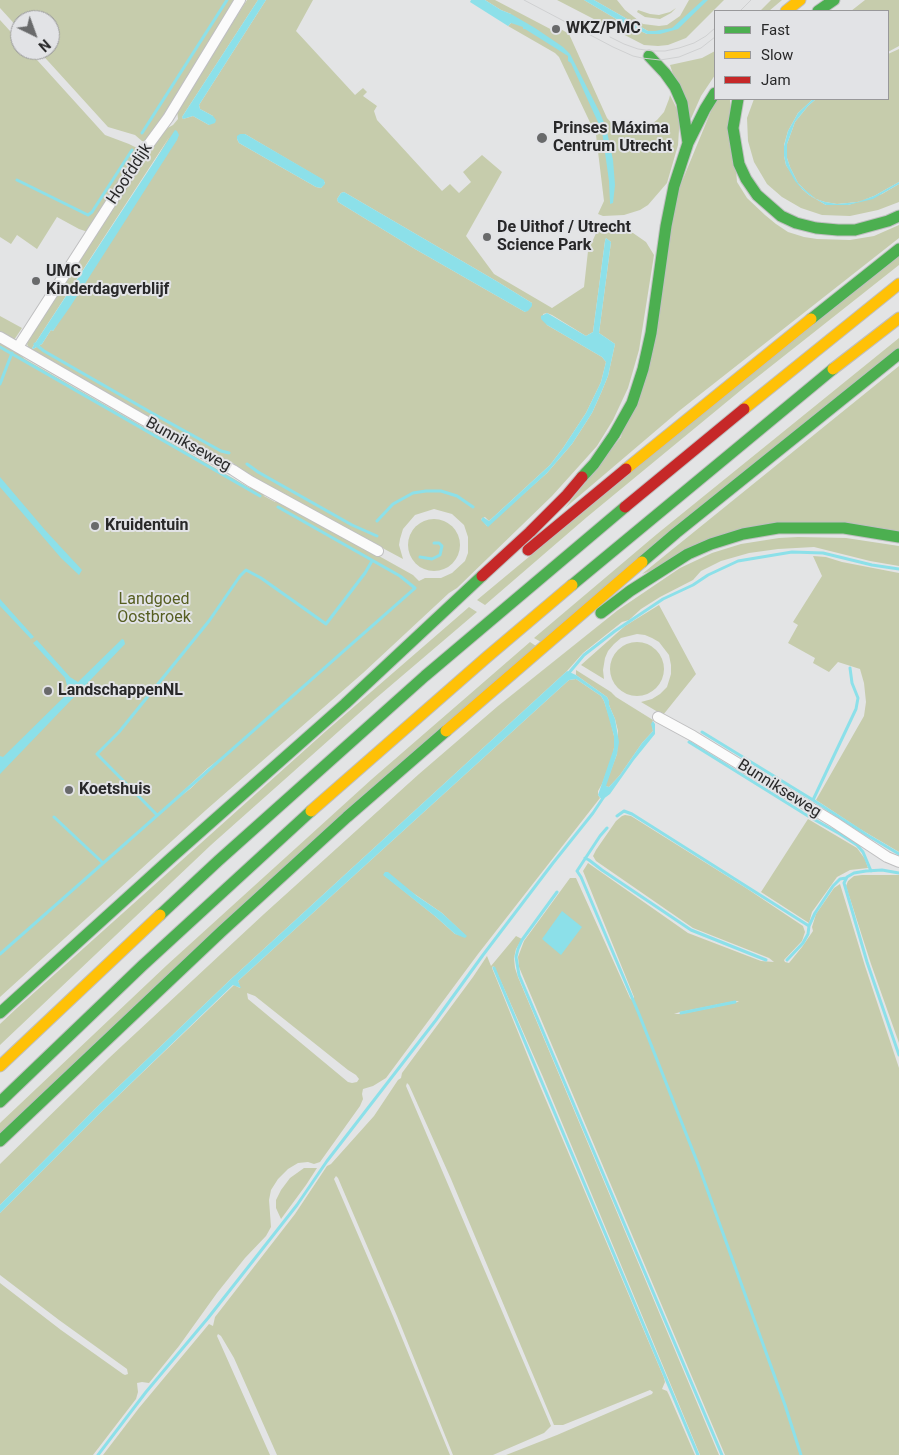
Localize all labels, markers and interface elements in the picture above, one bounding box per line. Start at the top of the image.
north arrow [10,10,60,60]
legend [714,10,889,100]
place label: WKZ/PMC [566,19,641,39]
text: Fast [761,21,790,39]
marker: WKZ/PMC [550,23,562,35]
text: N [35,36,53,55]
text: Slow [761,46,793,64]
text: Jam [761,71,791,89]
place label: Prinses Máxima Centrum Utrecht [553,119,672,157]
marker: Prinses Máxima Centrum Utrecht [535,131,549,145]
street label: Hoofddijk [103,140,157,208]
place label: De Uithof / Utrecht Science Park [497,218,631,256]
marker: De Uithof / Utrecht Science Park [481,231,493,243]
place label: UMC Kinderdagverblijf [46,262,169,300]
marker: UMC Kinderdagverblijf [30,275,42,287]
street label: Bunnikseweg [142,414,234,476]
place label: Kruidentuin [105,516,188,536]
marker: Kruidentuin [89,520,101,532]
park label: Landgoed Oostbroek [117,590,191,628]
place label: LandschappenNL [58,681,183,701]
marker: LandschappenNL [42,685,54,697]
street label: Bunnikseweg [734,756,824,822]
place label: Koetshuis [79,780,151,800]
marker: Koetshuis [63,784,75,796]

